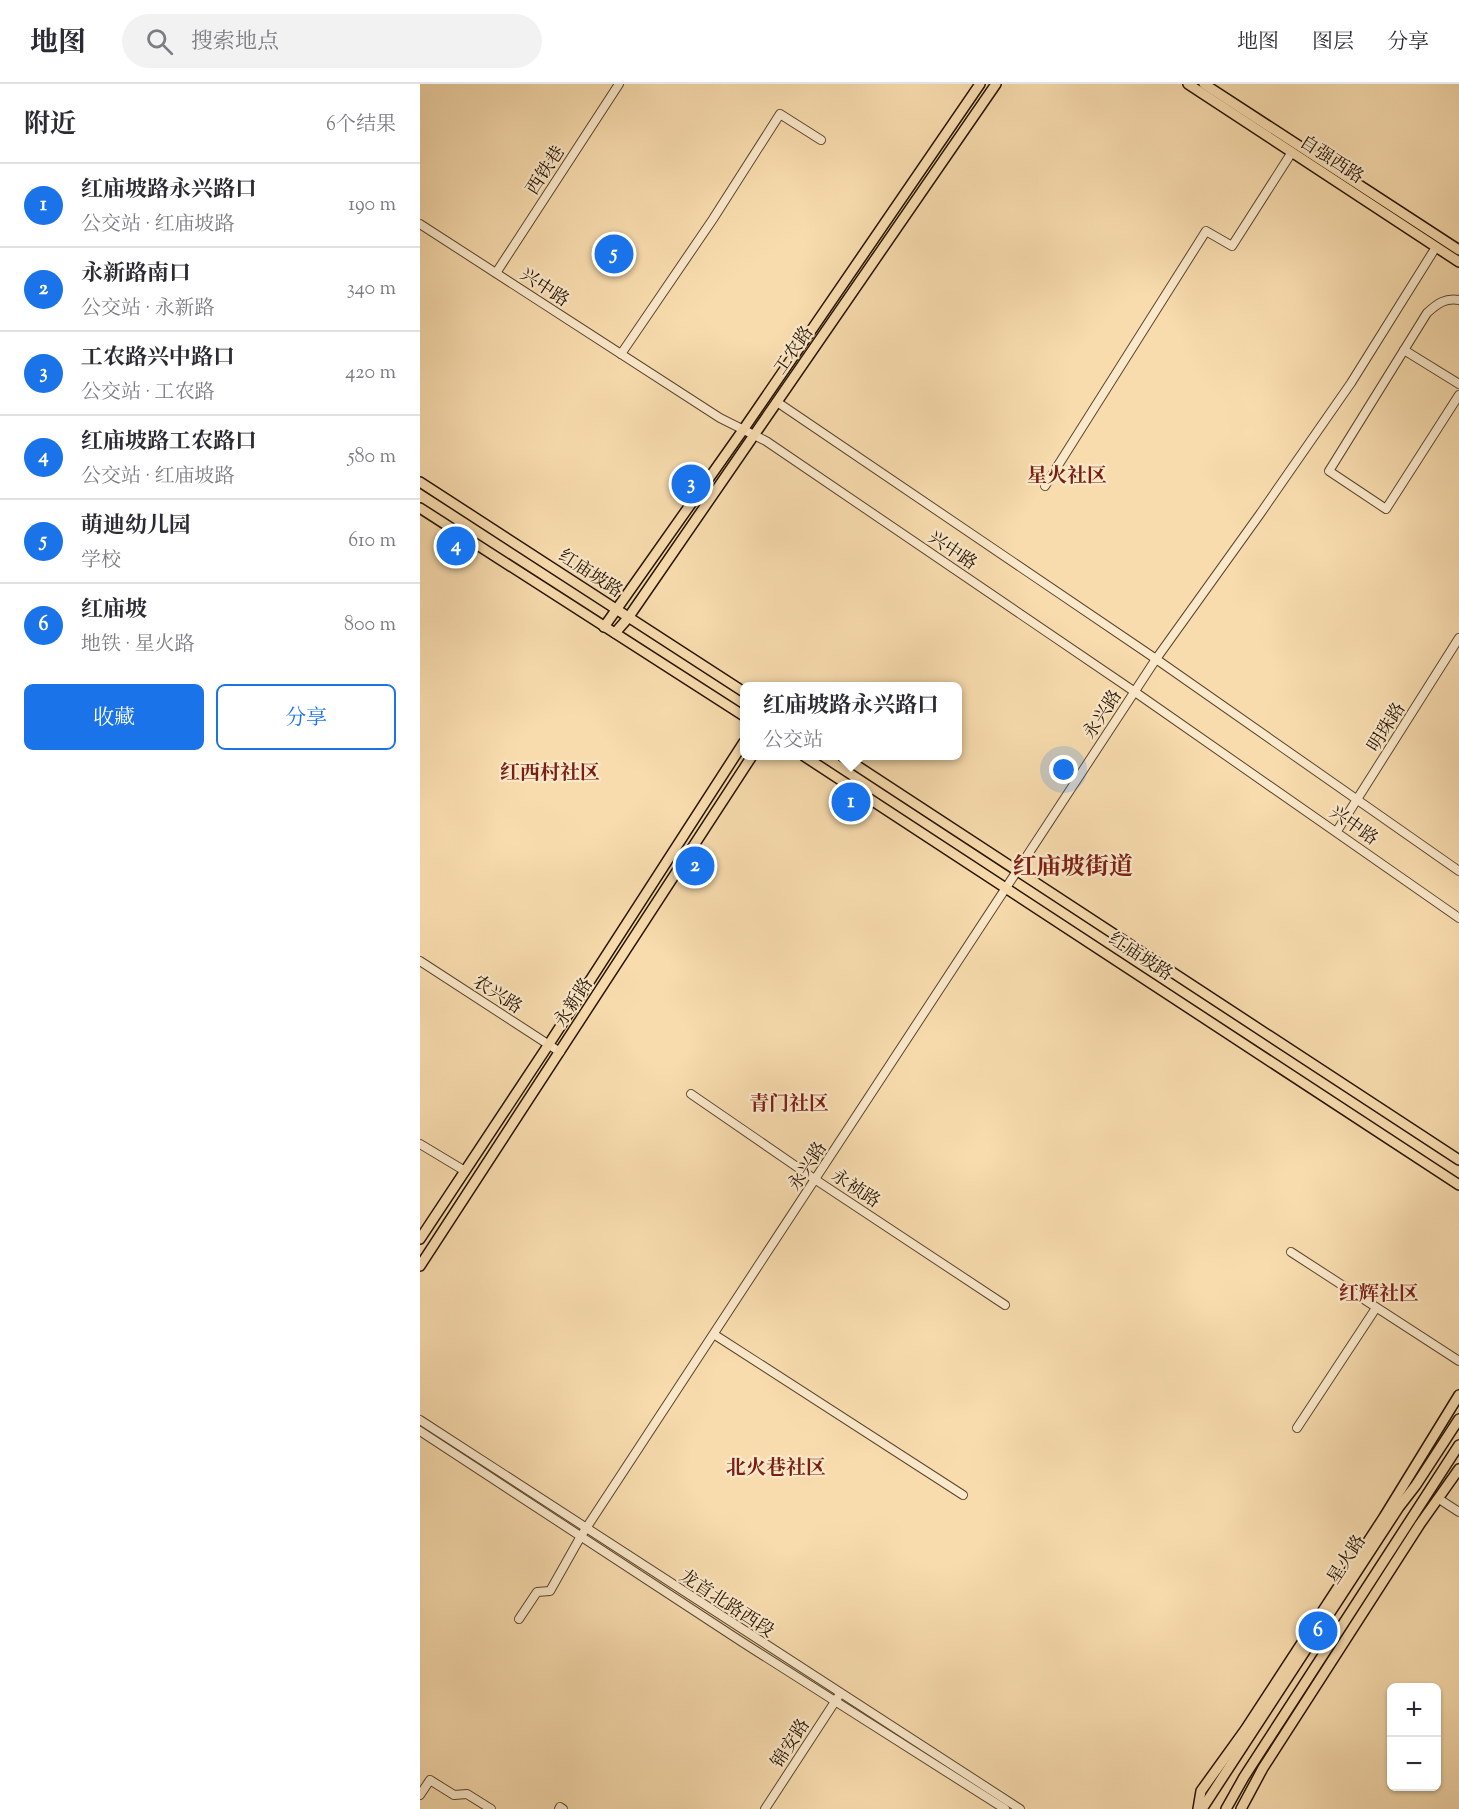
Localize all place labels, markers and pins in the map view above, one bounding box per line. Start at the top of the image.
pin: 5 [594,232,634,276]
pin: 3 [672,462,710,506]
pin: 4 [436,524,476,568]
pin: 1 [832,780,870,824]
pin: 2 [676,844,714,888]
pin: 6 [1298,1608,1338,1654]

